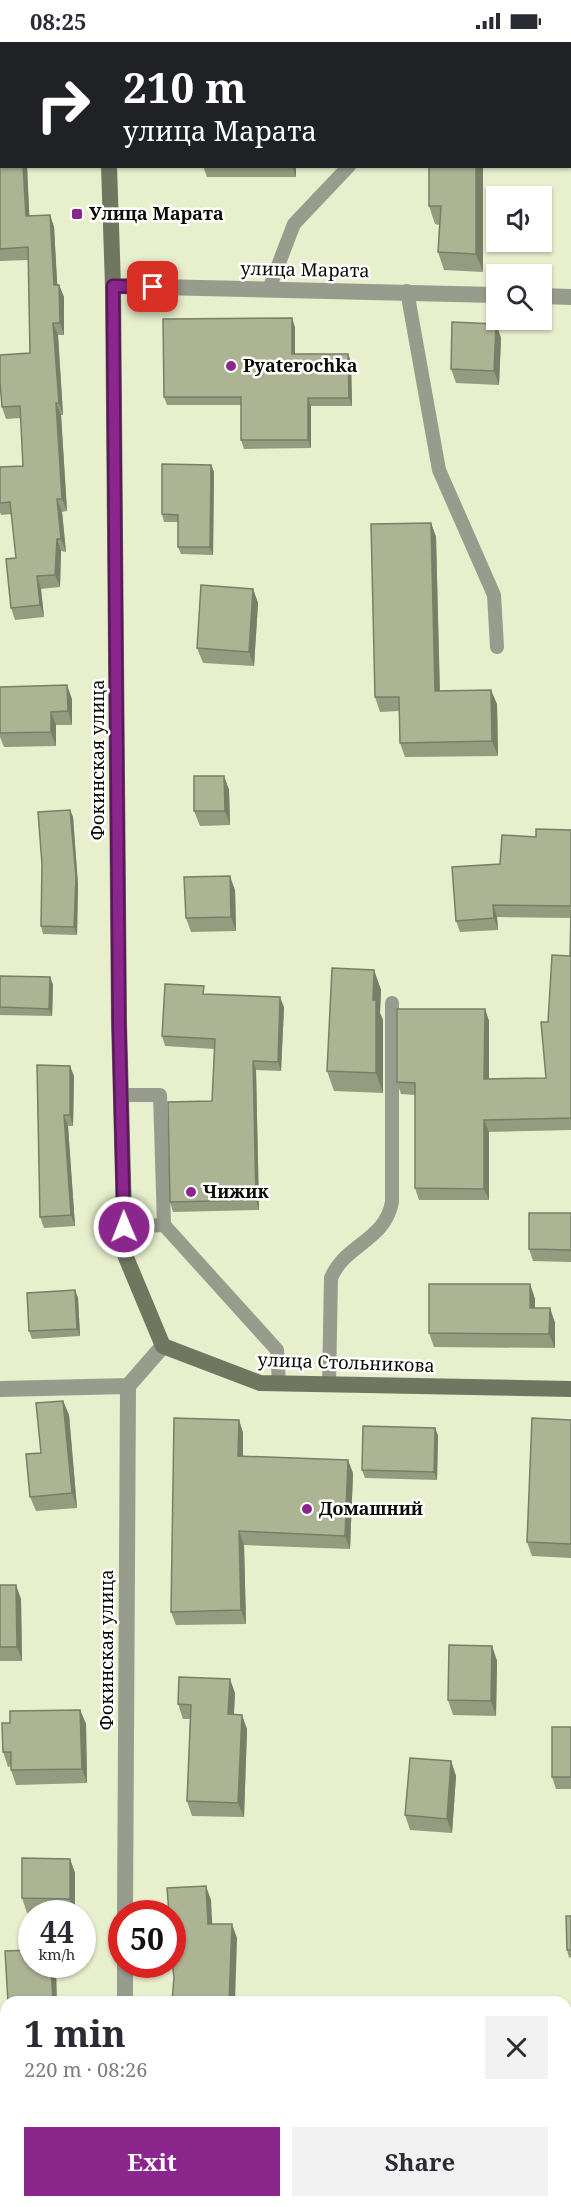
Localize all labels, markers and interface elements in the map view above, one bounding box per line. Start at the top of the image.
text: 08:25 [30,6,86,36]
text: 210 m [123,58,247,115]
icon: right [24,66,102,144]
text: улица Марата [123,112,317,149]
map controls [486,186,552,330]
button: sound [486,186,552,252]
place label: Улица Марата [89,201,224,225]
marker: Улица Марата [70,207,84,221]
street label: улица Марата [240,256,370,282]
pin [127,261,178,312]
button: search [486,264,552,330]
icon: arrive [136,270,169,303]
place label: Pyaterochka [243,353,358,377]
marker: Pyaterochka [224,359,238,373]
street label: Фокинская улица [85,679,109,841]
place label: Чижик [203,1179,269,1203]
marker: Чижик [184,1185,198,1199]
position arrow [92,1195,156,1259]
street label: улица Стольникова [257,1347,435,1377]
place label: Домашний [319,1496,423,1520]
marker: Домашний [300,1502,314,1516]
street label: Фокинская улица [94,1569,118,1731]
speed limit sign: 50 [108,1900,186,1978]
text: 44 [40,1911,74,1952]
text: km/h [39,1944,75,1964]
text: 1 min [24,2009,126,2058]
button: close [485,2016,548,2079]
text: 220 m · 08:26 [24,2056,147,2083]
button: Exit [24,2127,280,2196]
button: Share [292,2127,548,2196]

